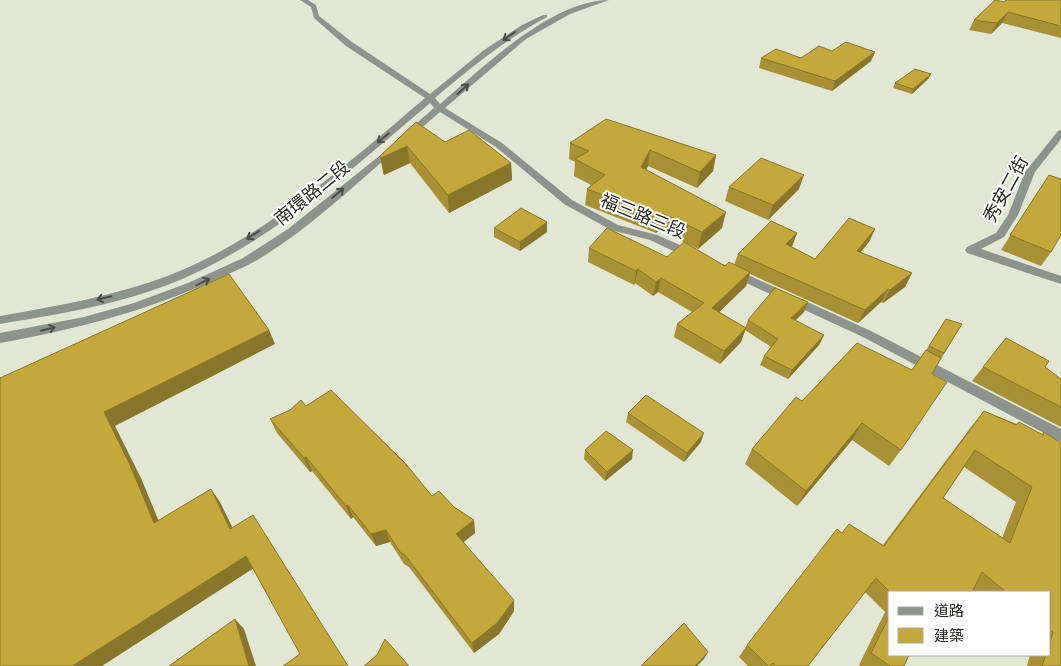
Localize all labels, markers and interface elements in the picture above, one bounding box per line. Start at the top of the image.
one-way arrow [502,31,516,41]
one-way arrow [456,83,469,95]
one-way arrow [377,132,390,143]
street label: 秀安二街 [979,152,1033,226]
street label: 南環路二段 [270,156,354,230]
one-way arrow [331,187,344,198]
street label: 福三路三段 [597,189,689,243]
one-way arrow [246,230,260,240]
one-way arrow [195,276,210,286]
one-way arrow [97,294,113,303]
one-way arrow [39,324,55,333]
legend [888,591,1051,656]
text: 道路 [934,602,964,620]
text: 建築 [934,627,964,645]

